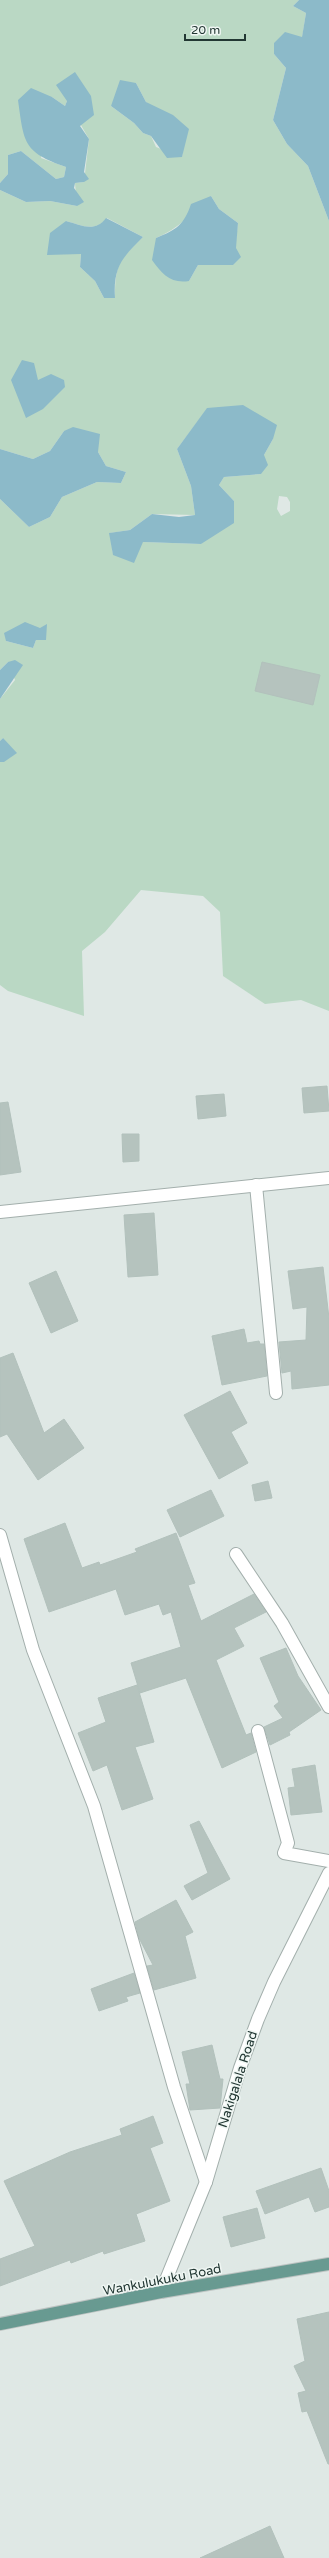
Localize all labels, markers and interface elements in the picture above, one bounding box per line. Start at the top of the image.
scale bar [185,16,245,42]
text: 20 m [191,23,220,37]
street label: Nakigalala Road [215,2029,261,2130]
street label: Wankulukuku Road [102,2261,223,2299]

